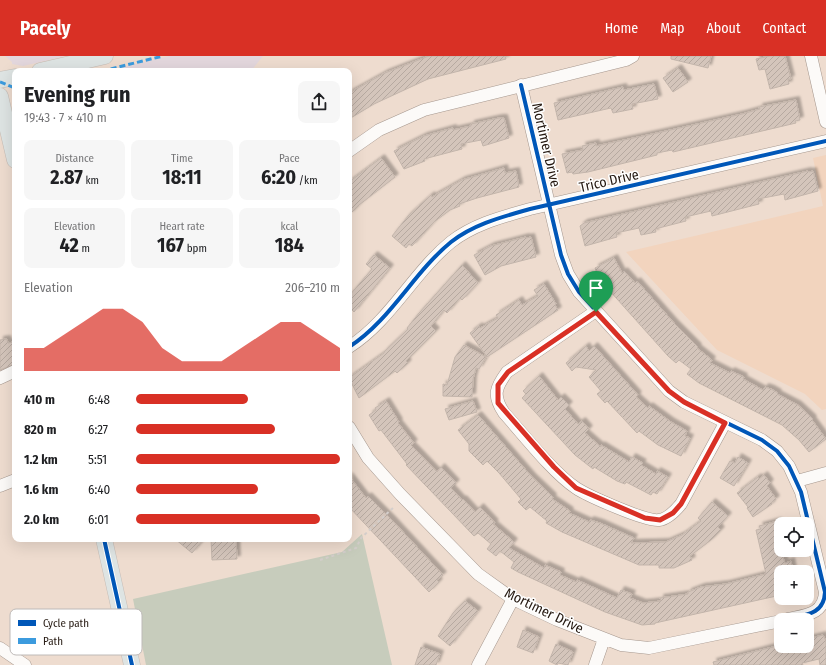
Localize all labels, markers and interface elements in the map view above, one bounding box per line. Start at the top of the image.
text: Pacely [20,17,70,40]
text: Home [605,20,638,37]
text: Map [660,20,684,37]
text: About [706,20,741,37]
text: Contact [763,20,806,37]
text: Evening run [24,81,131,108]
button: share [298,81,340,123]
street label: Mortimer Drive [528,101,564,189]
text: 19:43 · 7 × 410 m [24,110,107,125]
text: Distance [55,152,94,165]
text: Time [171,152,193,165]
text: Pace [279,152,300,165]
text: 2.87 [50,165,83,189]
text: 18:11 [162,165,202,189]
text: 6:20 [261,165,296,189]
street label: Trico Drive [578,166,640,196]
text: km [83,174,99,187]
text: /km [296,174,318,187]
text: Elevation [54,220,95,233]
text: Heart rate [159,220,205,233]
text: kcal [280,220,298,233]
text: 42 [59,233,79,257]
text: 167 [157,233,184,257]
text: 184 [275,233,304,257]
text: m [79,242,90,255]
text: bpm [184,242,207,255]
pin [579,271,613,312]
icon: arrive [585,277,607,299]
text: Elevation [24,280,73,295]
text: 206–210 m [285,280,340,295]
text: 410 m [24,392,55,407]
text: 6:48 [88,392,110,407]
text: 820 m [24,422,57,437]
text: 6:27 [88,422,108,437]
text: 1.2 km [24,452,58,467]
text: 5:51 [88,452,107,467]
text: 1.6 km [24,482,58,497]
text: 6:40 [88,482,110,497]
text: 2.0 km [24,512,59,527]
text: 6:01 [88,512,109,527]
map controls [774,517,814,653]
button: locate [774,517,814,557]
button: + [774,565,814,605]
street label: Mortimer Drive [502,585,586,637]
legend [10,609,142,655]
button: − [774,613,814,653]
text: Cycle path [43,617,89,630]
text: Path [43,635,63,648]

